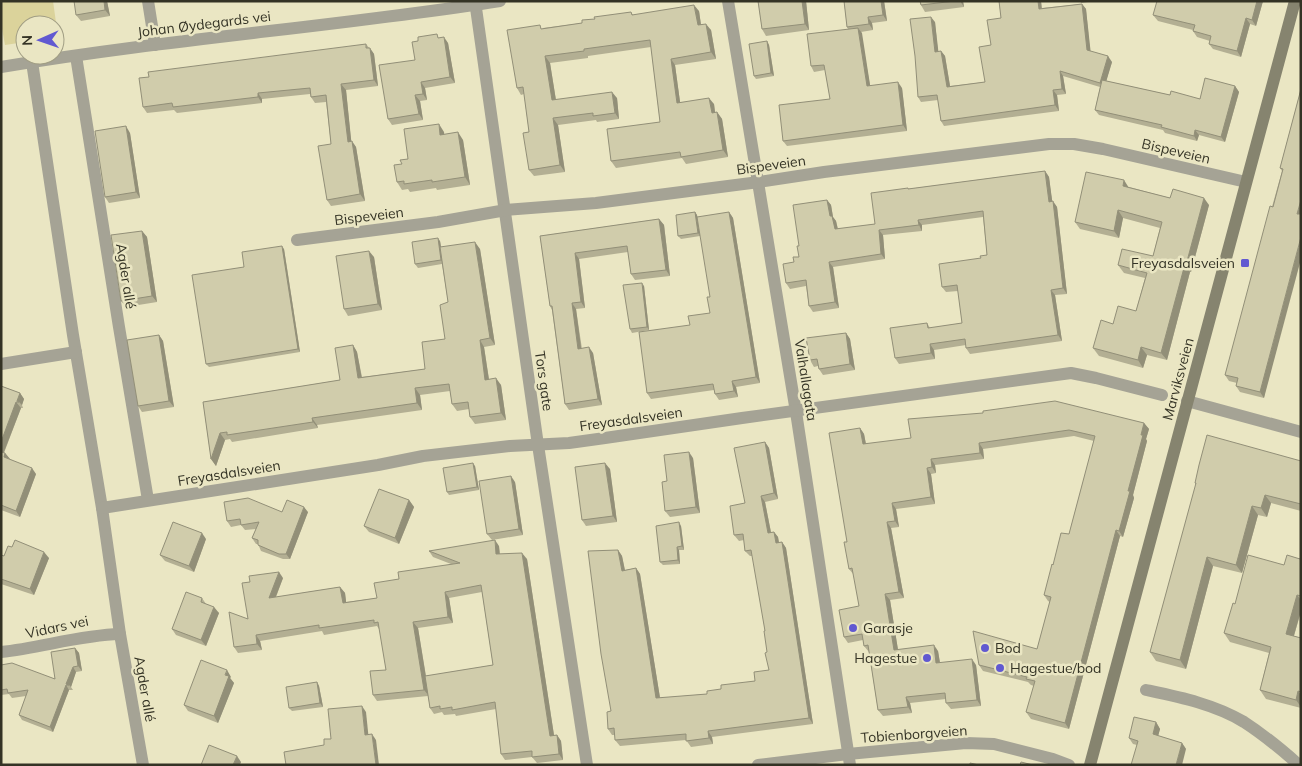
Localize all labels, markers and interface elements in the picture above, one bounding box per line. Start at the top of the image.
street label: Johan Øydegards vei [136,7,272,41]
north arrow [15,15,65,65]
text: N [18,35,36,46]
street label: Bispeveien [1140,134,1212,168]
street label: Bispeveien [735,151,807,179]
street label: Bispeveien [333,203,405,229]
street label: Agder allé [112,242,140,310]
place label: Freyasdalsveien [1131,254,1235,272]
marker: Freyasdalsveien [1239,257,1251,269]
street label: Marviksveien [1158,336,1198,422]
street label: Valhallagata [791,338,821,422]
street label: Tors gate [531,350,557,412]
street label: Freyasdalsveien [578,403,684,435]
street label: Freyasdalsveien [176,456,282,490]
street label: Vidars vei [24,612,90,642]
place label: Garasje [863,619,913,637]
marker: Garasje [847,622,859,634]
place label: Bod [995,639,1021,657]
marker: Bod [979,642,991,654]
place label: Hagestue [854,649,917,667]
marker: Hagestue [921,652,933,664]
street label: Agder allé [130,655,160,723]
place label: Hagestue/bod [1010,659,1101,677]
marker: Hagestue/bod [994,662,1006,674]
street label: Tobienborgveien [860,721,968,747]

